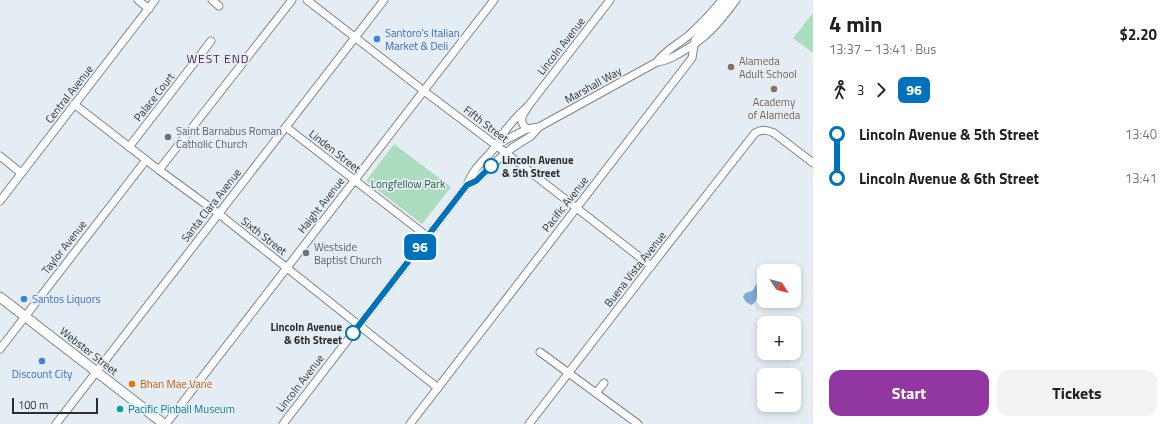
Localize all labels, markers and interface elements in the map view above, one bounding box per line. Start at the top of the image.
text: 4 min [829,7,882,41]
street label: Lincoln Avenue [533,13,589,78]
text: $2.20 [1120,23,1157,46]
place label: Santoro's Italian Market & Deli [385,25,460,54]
marker: Santoro's Italian Market & Deli [372,34,382,44]
text: 13:37 – 13:41 · Bus [829,39,936,59]
district label: WEST END [186,49,250,68]
place label: Alameda Adult School [739,53,797,82]
street label: Central Avenue [41,61,97,126]
street label: Marshall Way [562,62,625,107]
marker: Alameda Adult School [726,62,736,72]
street label: Palace Court [130,69,178,125]
icon: walk [829,79,851,101]
icon: forward [870,79,892,101]
text: 96 [906,79,922,100]
text: 3 [857,80,864,100]
marker: Academy of Alameda [769,84,779,94]
place label: Academy of Alameda [748,94,801,123]
street label: Fifth Street [460,102,512,146]
place label: Saint Barnabus Roman Catholic Church [176,123,282,152]
text: Lincoln Avenue & 5th Street [859,123,1039,146]
text: 13:40 [1125,124,1157,144]
street label: Linden Street [306,126,364,176]
marker: Saint Barnabus Roman Catholic Church [163,132,173,142]
place label: Lincoln Avenue & 5th Street [502,152,574,181]
marker: Lincoln Avenue & 5th Street [483,158,499,174]
street label: Santa Clara Avenue [177,165,245,245]
text: Lincoln Avenue & 6th Street [859,167,1039,190]
text: 13:41 [1125,168,1157,188]
street label: Pacific Avenue [538,172,592,235]
street label: Haight Avenue [294,173,348,237]
park label: Longfellow Park [371,176,446,192]
street label: Sixth Street [238,213,290,259]
street label: Taylor Avenue [38,216,90,277]
street label: Buena Vista Avenue [600,227,670,310]
line badge: 96 [402,234,438,260]
text: 96 [412,236,428,257]
place label: Westside Baptist Church [314,239,382,268]
marker: Westside Baptist Church [301,248,311,258]
north arrow [757,264,801,308]
map controls [757,264,801,412]
place label: Santos Liquors [32,291,101,307]
marker: Santos Liquors [19,294,29,304]
button: + [757,316,801,360]
place label: Lincoln Avenue & 6th Street [270,319,342,348]
street label: Webster Street [57,323,122,379]
marker: Lincoln Avenue & 6th Street [345,325,361,341]
street label: Lincoln Avenue [272,350,328,415]
marker: Discount City [37,356,47,366]
place label: Discount City [12,366,73,382]
button: − [757,368,801,412]
button: Start [829,370,989,416]
button: Tickets [997,370,1157,416]
place label: Bhan Mae Vane [140,376,213,392]
marker: Bhan Mae Vane [127,379,137,389]
scale bar [12,396,98,415]
text: 100 m [18,397,48,413]
place label: Pacific Pinball Museum [128,401,235,417]
marker: Pacific Pinball Museum [115,404,125,414]

